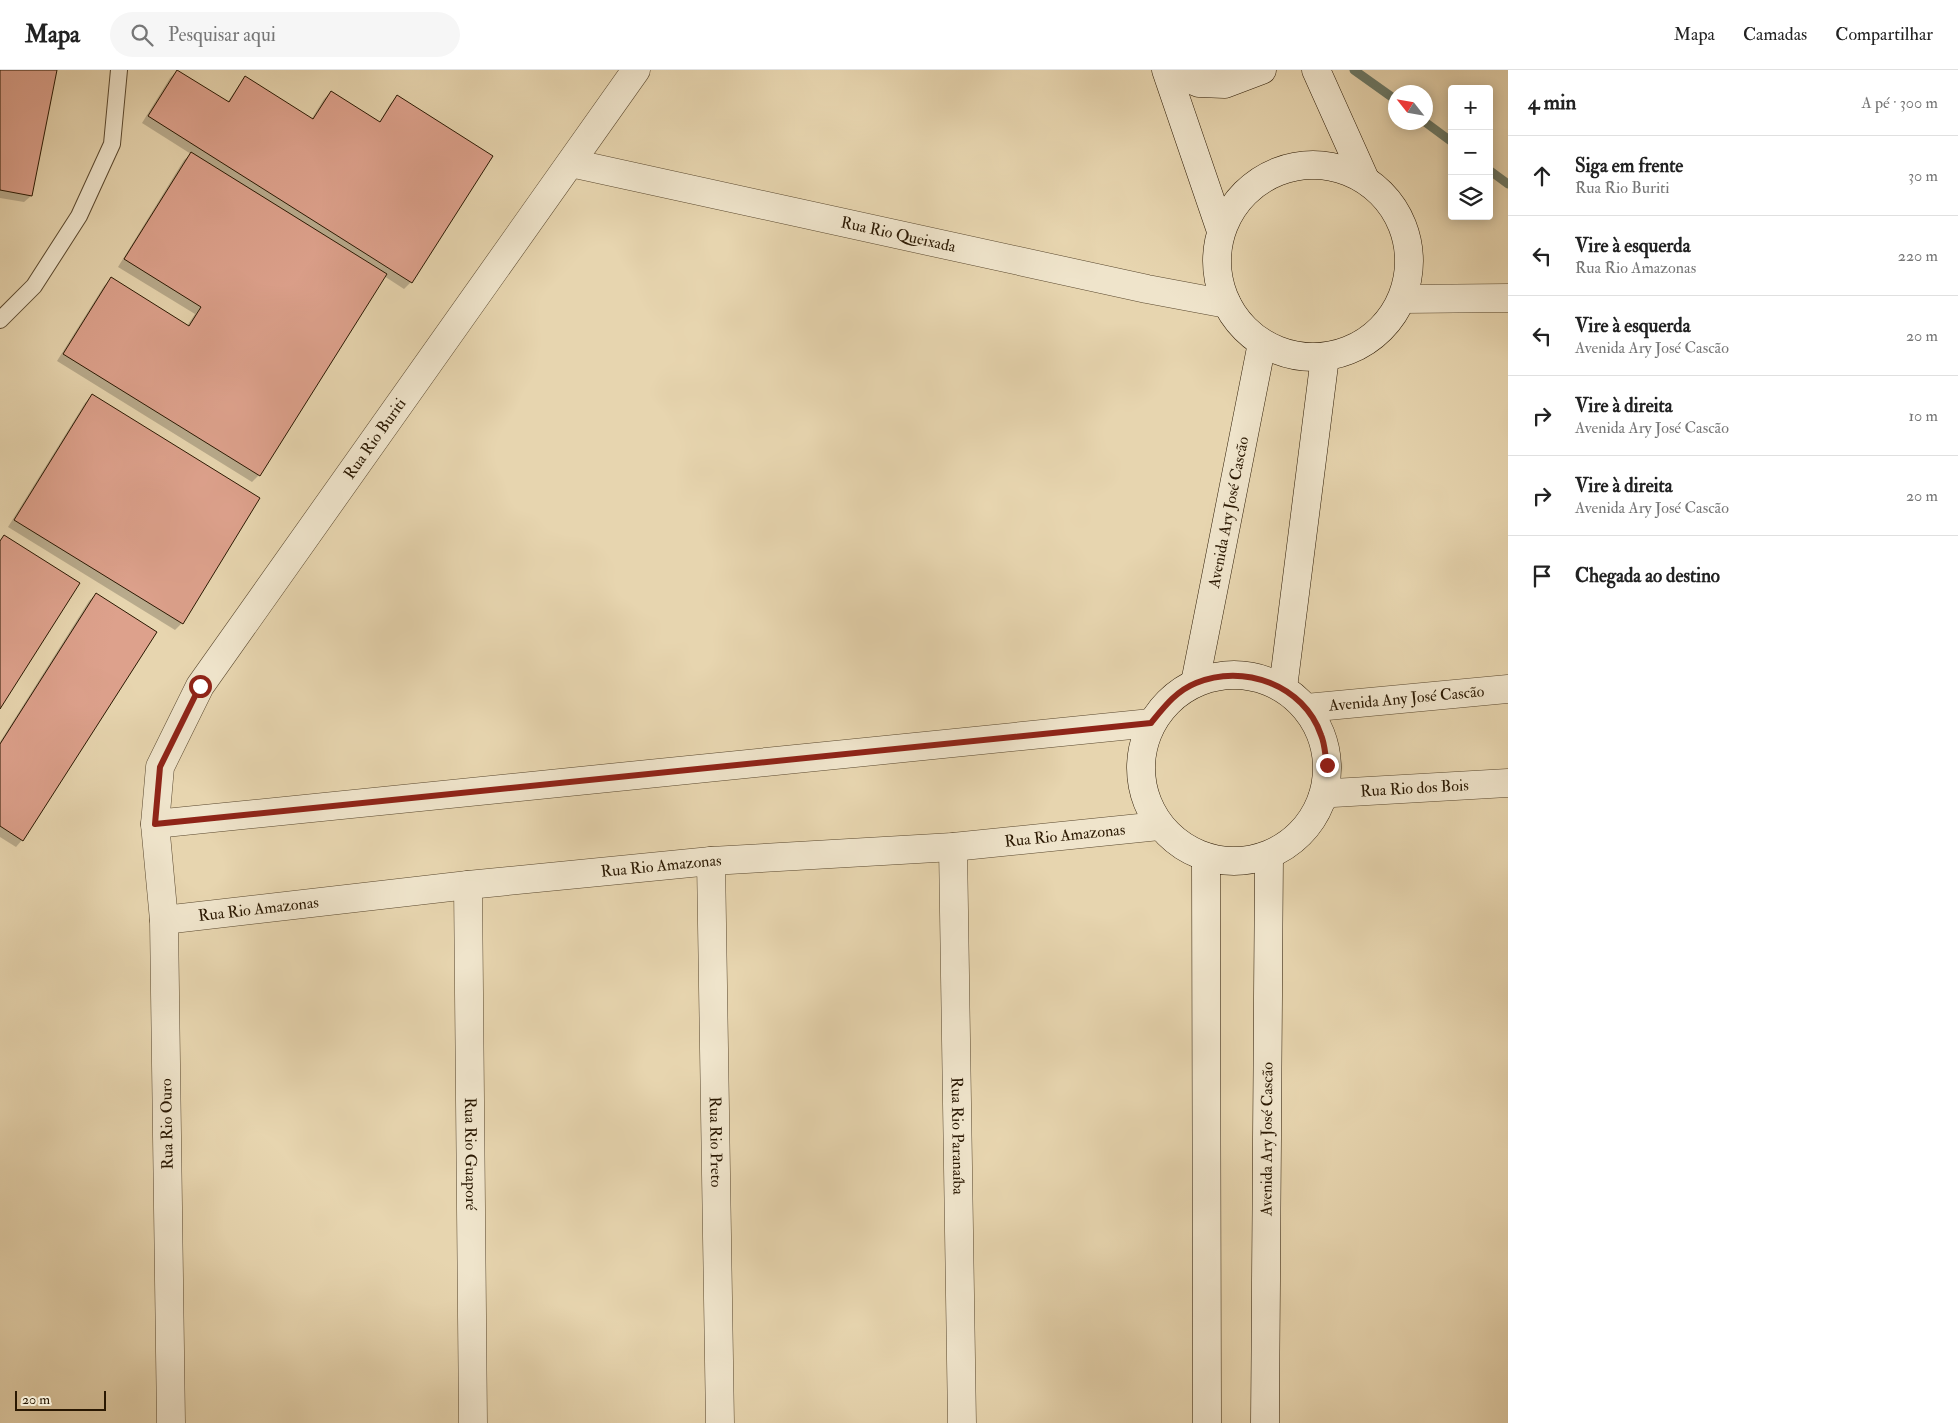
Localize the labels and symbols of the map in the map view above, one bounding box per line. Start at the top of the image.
north arrow [1388,85,1433,130]
street label: Rua Rio Queixada [839,212,958,257]
street label: Rua Rio Buriti [340,394,411,483]
street label: Avenida Ary José Cascão [1204,435,1253,591]
route start [189,675,212,698]
street label: Avenida Any José Cascão [1327,681,1485,716]
route end [1316,754,1339,777]
street label: Rua Rio dos Bois [1360,775,1469,801]
street label: Rua Rio Amazonas [1004,820,1126,852]
street label: Rua Rio Amazonas [600,850,722,882]
street label: Rua Rio Amazonas [197,892,320,926]
street label: Avenida Ary José Cascão [1256,1062,1278,1217]
street label: Rua Rio Paranaíba [947,1077,968,1195]
street label: Rua Rio Ouro [156,1078,178,1170]
street label: Rua Rio Preto [705,1096,726,1188]
street label: Rua Rio Guaporé [460,1097,481,1211]
scale bar [15,1388,106,1411]

